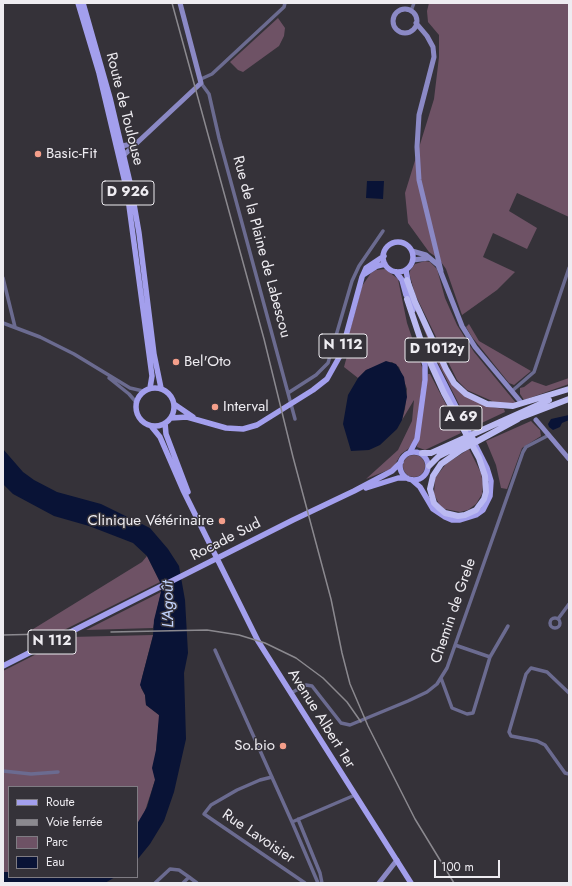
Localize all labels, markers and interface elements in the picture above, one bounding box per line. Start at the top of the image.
street label: Route de Toulouse [101,51,147,167]
place label: Basic-Fit [46,145,97,163]
marker: Basic-Fit [33,149,43,159]
street label: Rue de la Plaine de Labescou [228,154,294,340]
road number: D 926 [102,181,154,205]
road number: N 112 [319,334,367,358]
road number: D 1012y [405,338,469,362]
place label: Bel'Oto [184,353,231,371]
marker: Bel'Oto [171,357,181,367]
place label: Interval [223,398,269,416]
marker: Interval [210,402,220,412]
road number: A 69 [440,406,482,430]
place label: Clinique Vétérinaire [88,512,214,530]
street label: Rocade Sud [188,515,264,565]
marker: Clinique Vétérinaire [217,516,227,526]
street label: Chemin de Grele [428,556,480,666]
water label: L'Agoût [159,580,179,628]
road number: N 112 [28,630,76,654]
street label: Avenue Albert 1er [283,666,359,772]
place label: So.bio [234,737,275,755]
marker: So.bio [278,741,288,751]
legend [8,786,138,878]
text: Route [46,793,75,811]
street label: Rue Lavoisier [218,806,298,868]
text: Voie ferrée [46,813,102,831]
text: Parc [46,833,68,851]
scale bar [436,852,502,878]
text: Eau [46,853,65,871]
text: 100 m [441,858,474,876]

